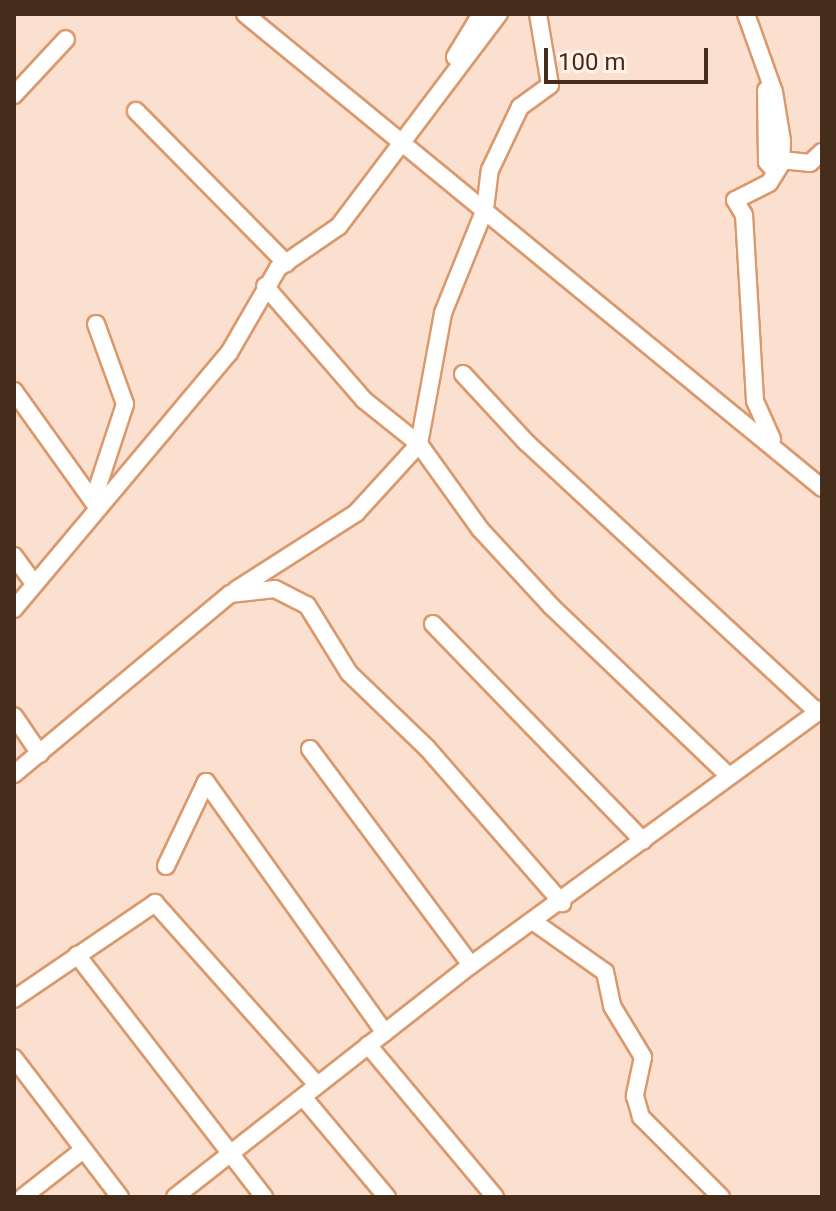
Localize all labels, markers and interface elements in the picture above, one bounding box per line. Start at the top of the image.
scale bar [548,32,712,82]
text: 100 m [558,48,625,76]

